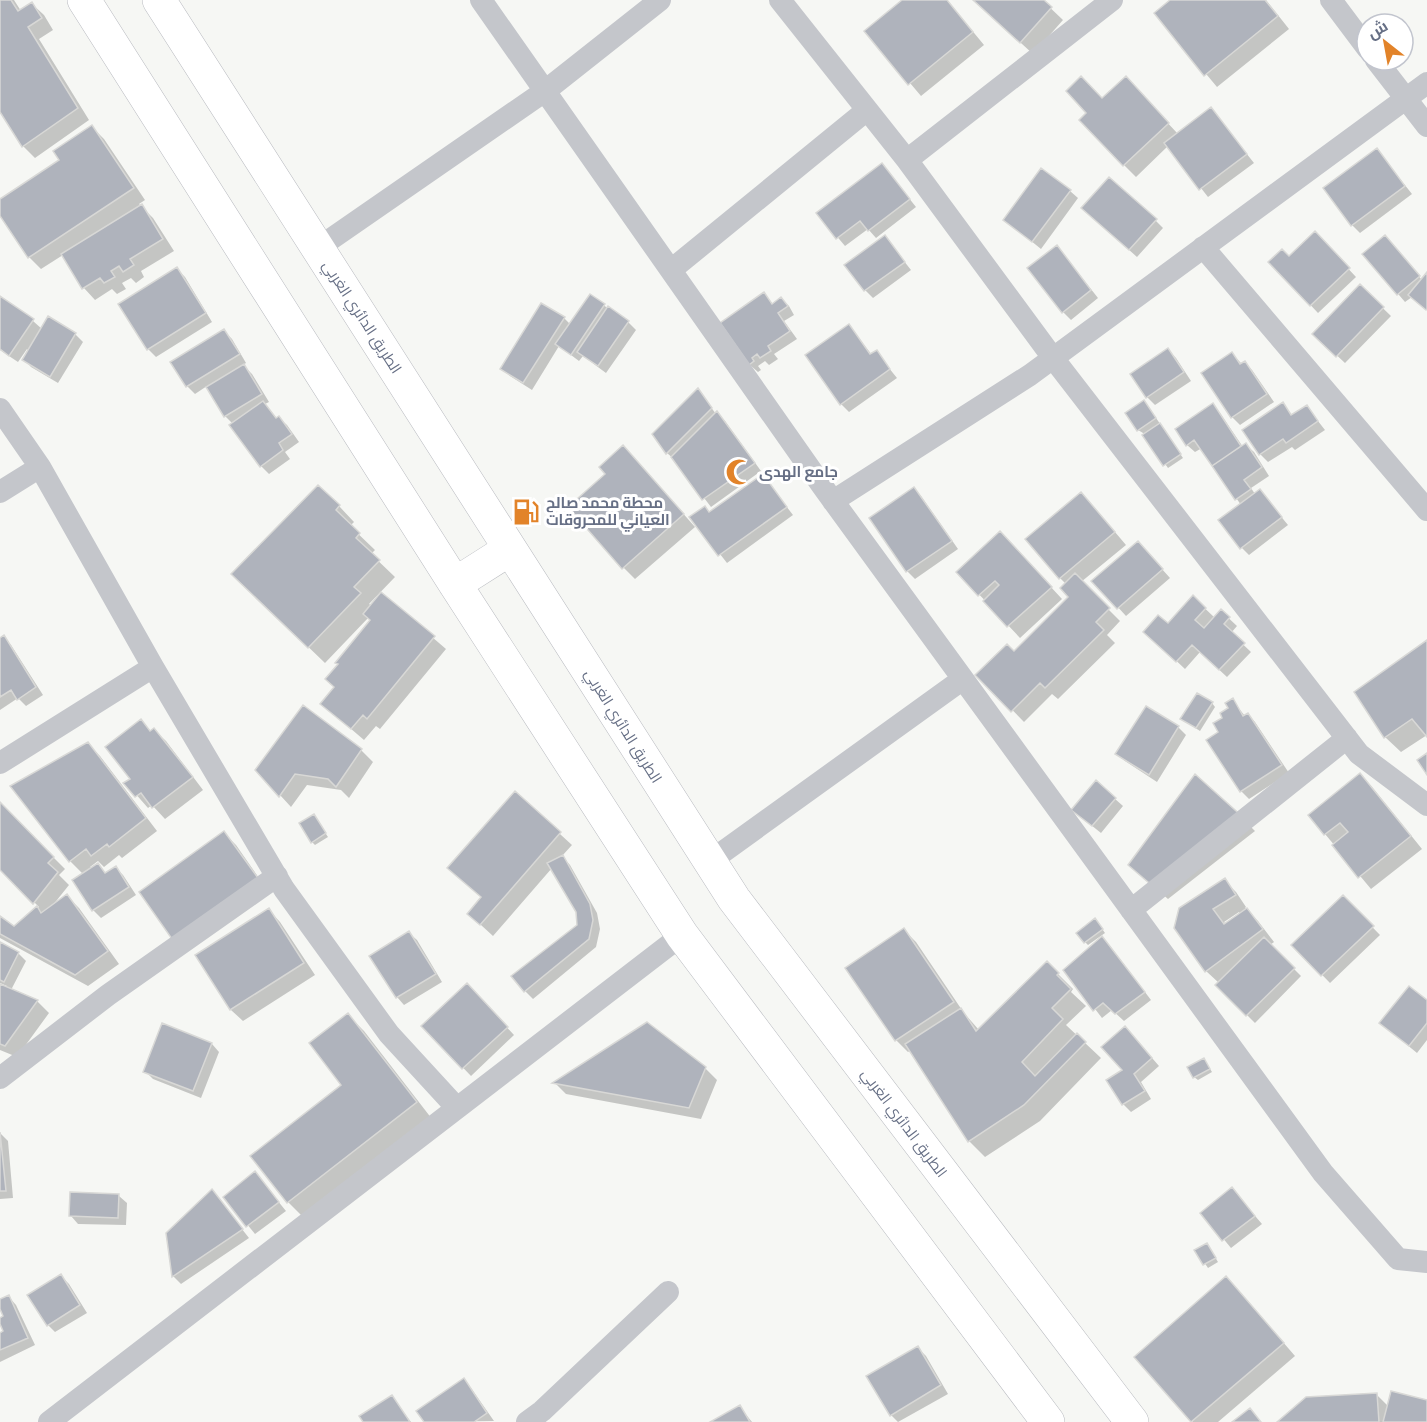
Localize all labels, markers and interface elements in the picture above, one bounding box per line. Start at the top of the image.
north arrow [1355,12,1415,72]
text: ش [1364,16,1391,43]
street label: الطريق الدائري الغربي [316,257,405,379]
mosque icon: جامع الهدى [724,457,754,487]
place label: جامع الهدى [759,463,838,482]
place label: محطة محمد صالح العياني للمحروقات [546,494,670,532]
fuel station icon: محطة محمد صالح العياني للمحروقات [511,497,541,527]
street label: الطريق الدائري الغربي [578,666,665,788]
street label: الطريق الدائري الغربي [855,1065,951,1183]

